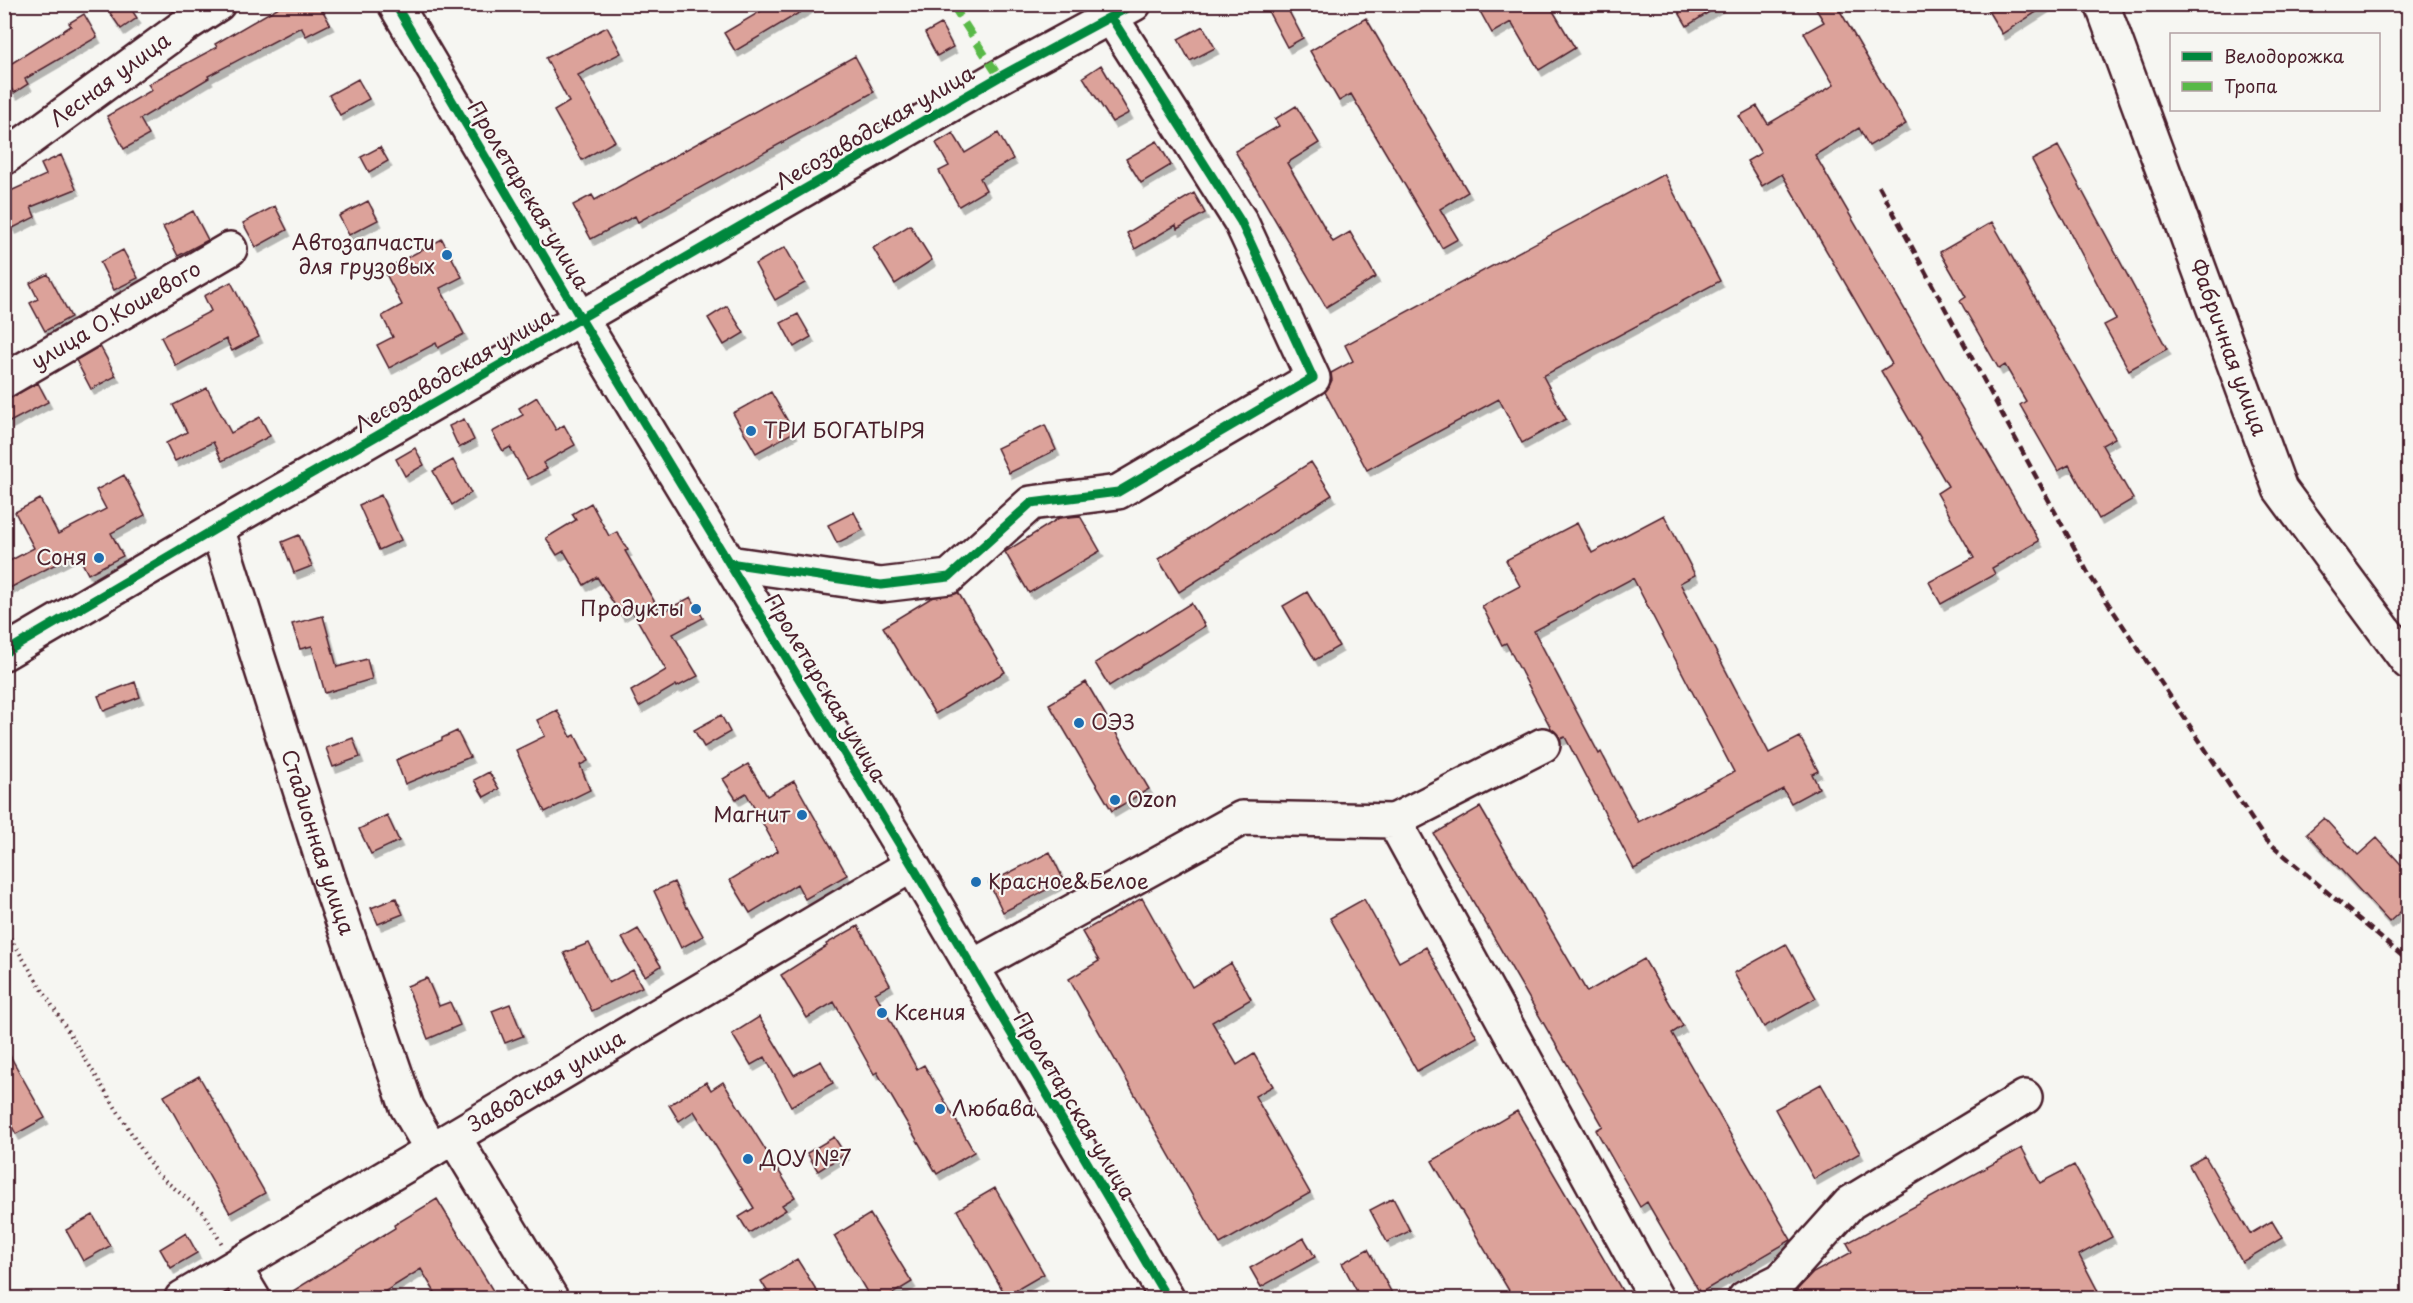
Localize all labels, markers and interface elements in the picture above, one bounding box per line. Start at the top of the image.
street label: Лесная улица [42,23,177,133]
legend [2170,33,2380,111]
text: Велодорожка [2224,42,2345,69]
street label: Лесозаводская улица [768,56,980,196]
text: Тропа [2224,72,2277,99]
street label: Пролетарская улица [461,94,599,295]
place label: Автозапчасти для грузовых [292,225,435,281]
marker: Автозапчасти для грузовых [440,248,454,262]
street label: улица О.Кошевого [24,251,206,376]
street label: Фабричная улица [2183,254,2277,441]
street label: Лесозаводская улица [347,299,559,439]
place label: ТРИ БОГАТЫРЯ [763,413,925,445]
marker: ТРИ БОГАТЫРЯ [744,424,758,438]
place label: Соня [36,540,87,572]
marker: Соня [92,551,106,565]
street label: Пролетарская улица [758,587,896,788]
place label: Продукты [580,591,684,623]
marker: Продукты [689,602,703,616]
place label: ОЭЗ [1091,705,1135,737]
marker: ОЭЗ [1072,716,1086,730]
street label: Стадионная улица [274,745,365,940]
place label: Ozon [1127,782,1177,814]
marker: Ozon [1108,793,1122,807]
place label: Магнит [713,797,791,829]
marker: Магнит [795,808,809,822]
place label: Красное&Белое [988,864,1149,896]
marker: Красное&Белое [969,875,983,889]
place label: Ксения [894,995,966,1027]
street label: Пролетарская улица [1007,1005,1145,1206]
marker: Ксения [875,1006,889,1020]
street label: Заводская улица [461,1020,631,1139]
place label: Любава [952,1091,1036,1123]
marker: Любава [933,1102,947,1116]
place label: ДОУ №7 [759,1141,851,1173]
marker: ДОУ №7 [741,1152,755,1166]

